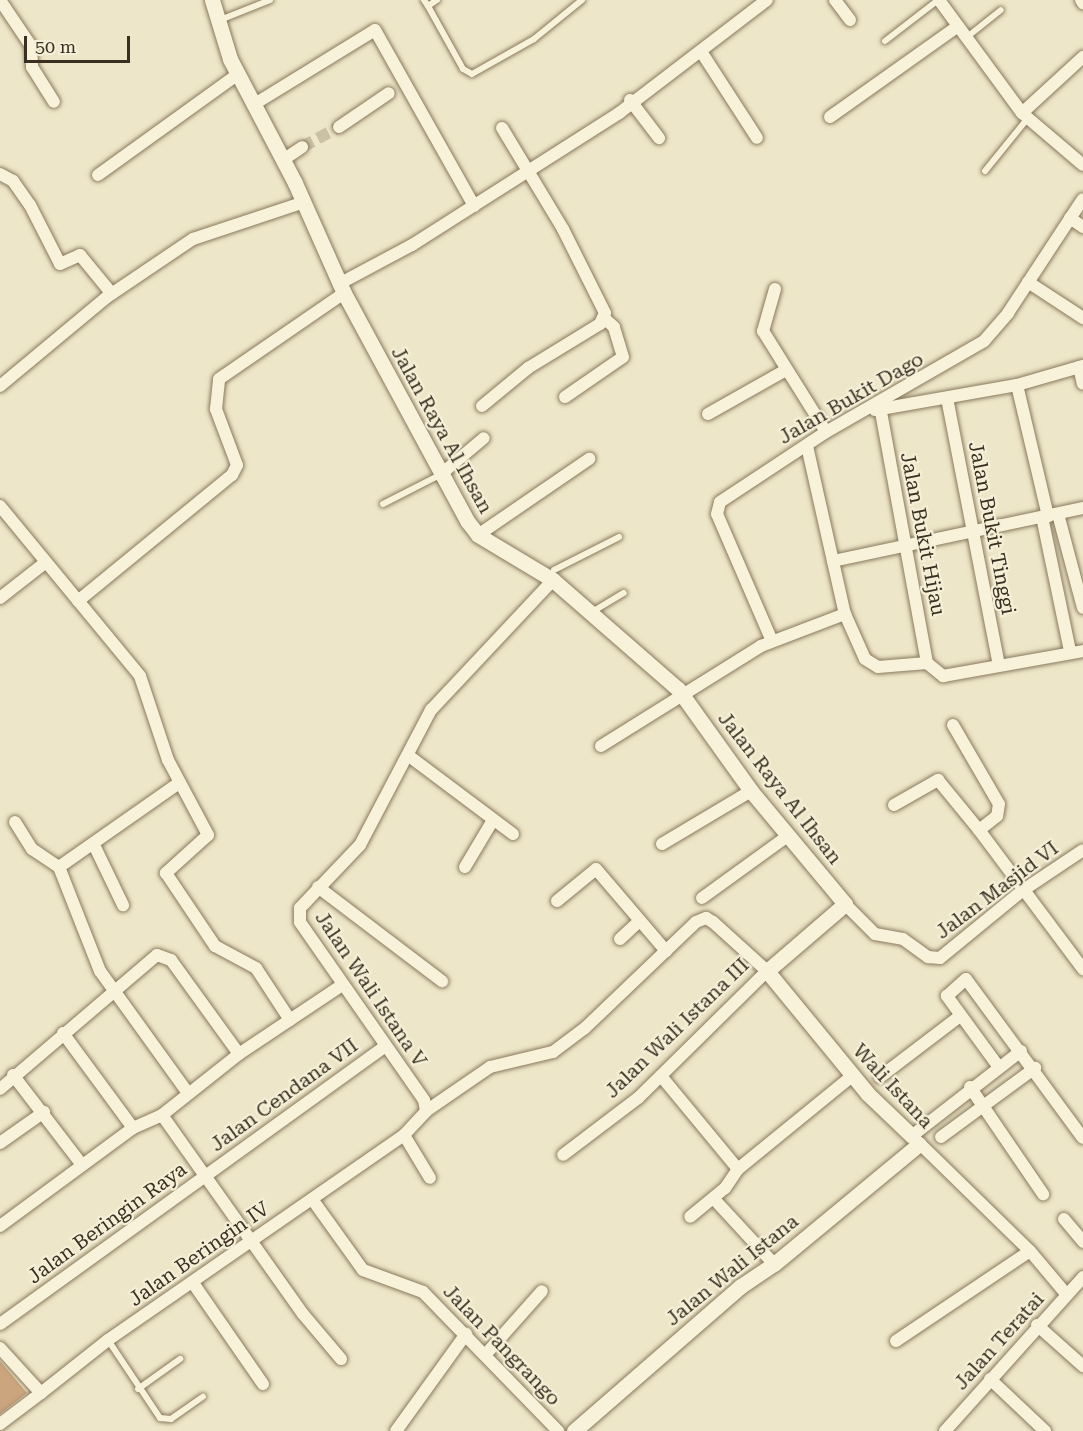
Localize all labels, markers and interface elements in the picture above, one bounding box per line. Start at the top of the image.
scale bar [27,24,134,62]
text: 50 m [35,36,76,57]
street label: Jalan Raya Al Ihsan [386,342,498,518]
street label: Jalan Bukit Dago [774,347,928,449]
street label: Jalan Bukit Tinggi [963,439,1021,617]
street label: Jalan Bukit Hijau [895,450,951,618]
street label: Jalan Raya Al Ihsan [713,707,847,869]
street label: Jalan Masjid VI [931,836,1063,944]
street label: Jalan Wali Istana V [310,907,432,1071]
street label: Jalan Wali Istana III [600,953,754,1103]
street label: Jalan Cendana VII [206,1033,362,1157]
street label: Wali Istana [848,1039,938,1133]
street label: Jalan Beringin Raya [23,1157,191,1289]
street label: Jalan Beringin IV [124,1197,274,1311]
street label: Jalan Wali Istana [661,1209,803,1331]
street label: Jalan Pangrango [438,1279,566,1411]
street label: Jalan Teratai [949,1287,1049,1395]

